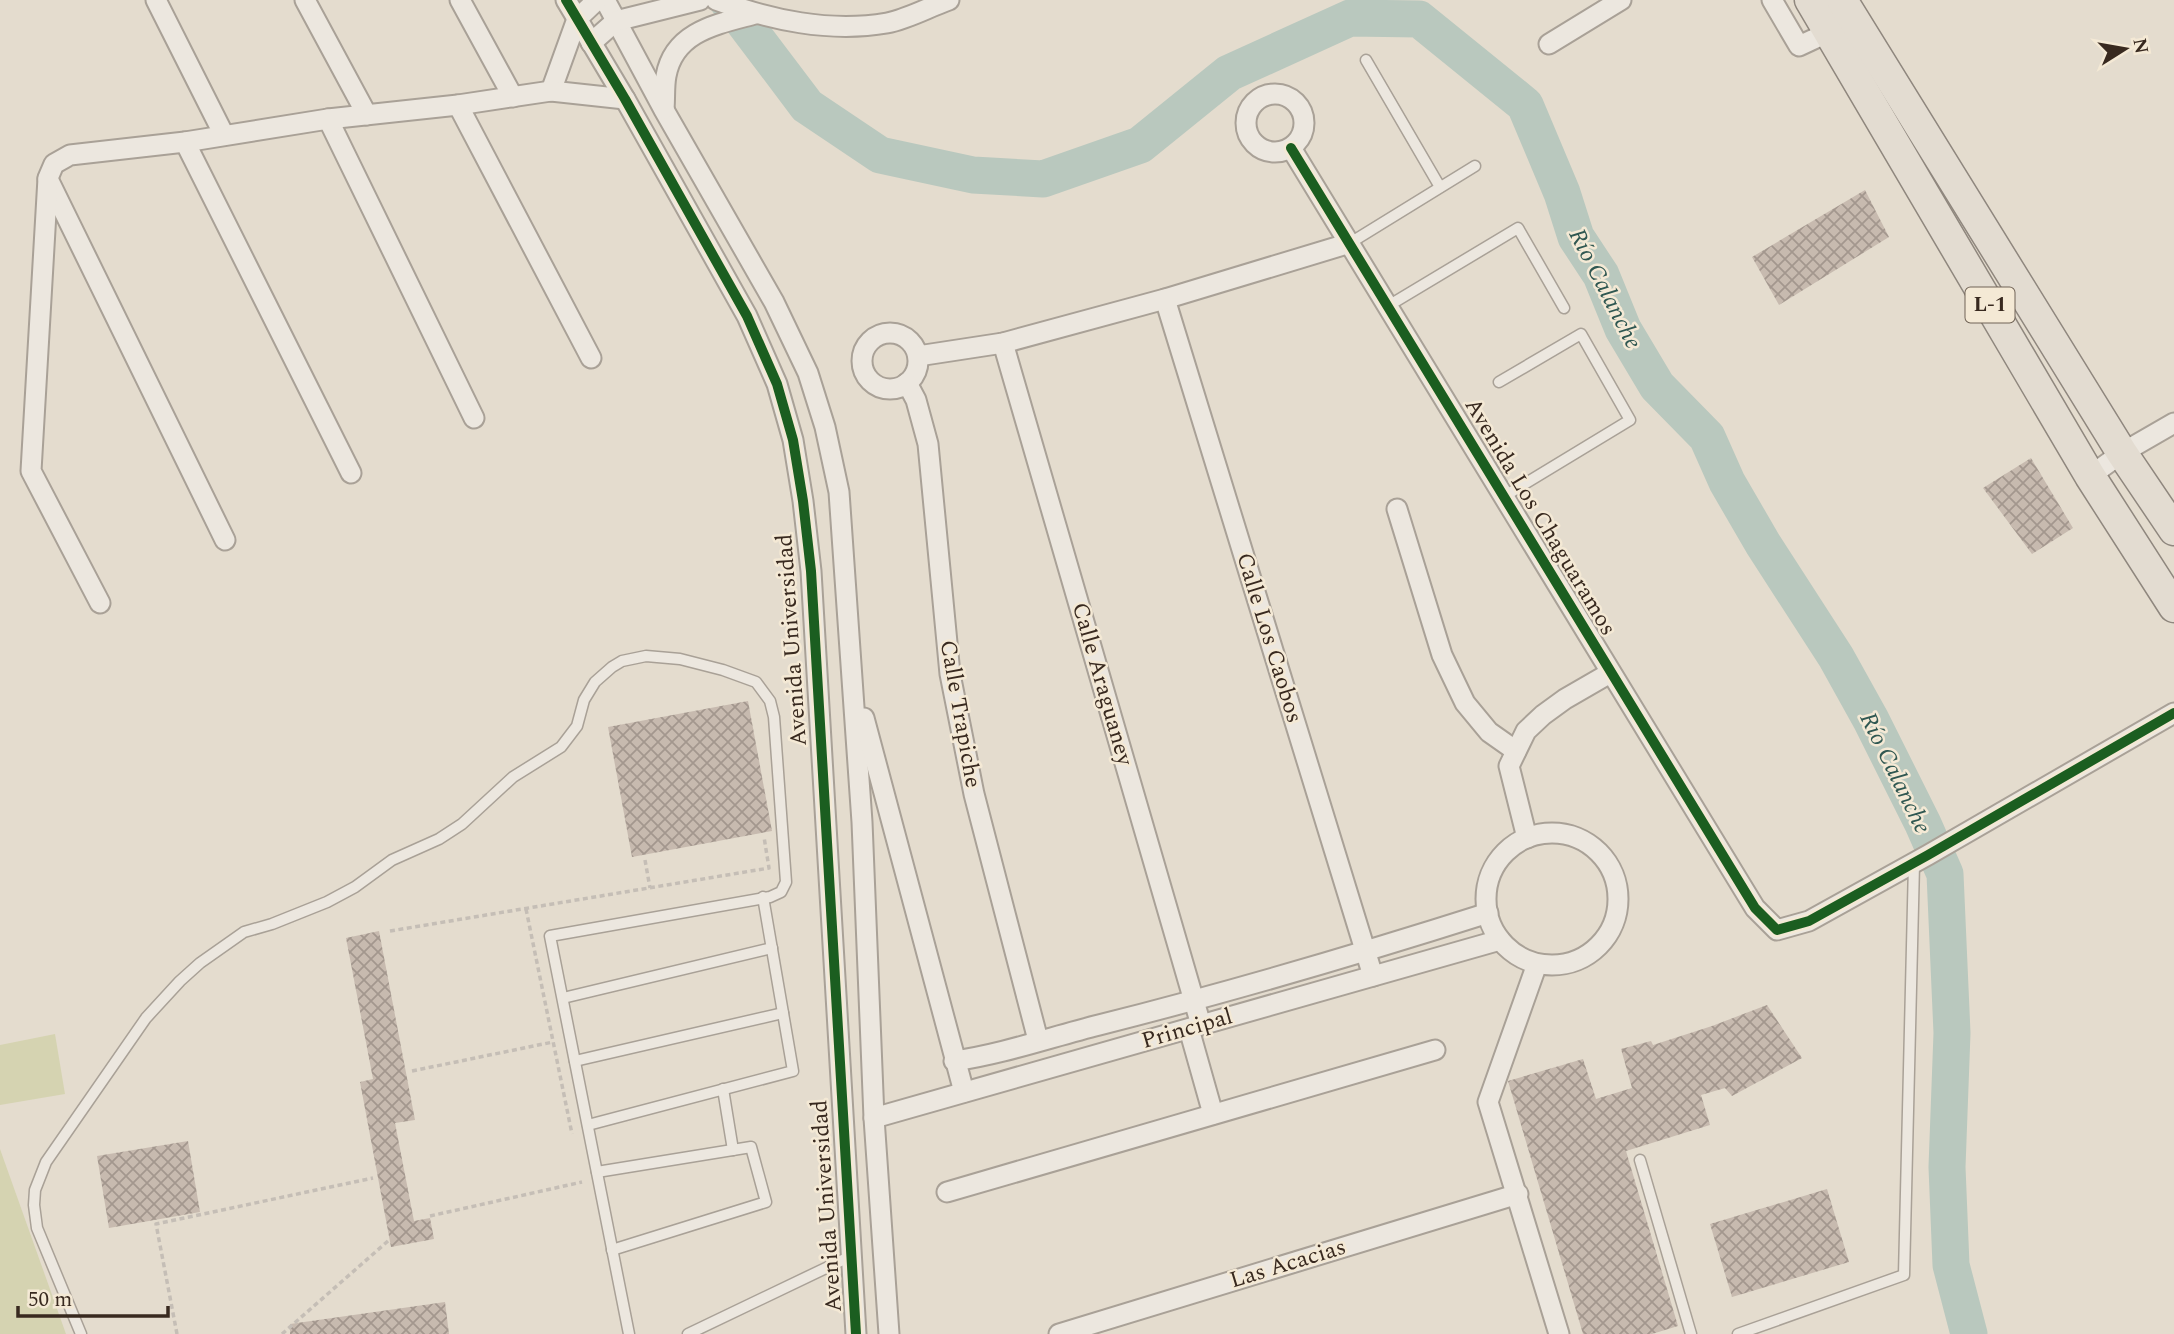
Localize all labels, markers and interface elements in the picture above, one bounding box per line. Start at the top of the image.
north arrow [2090,14,2160,84]
text: N [2125,36,2156,56]
water label: Río Calanche [1559,222,1651,356]
road number: L-1 [1966,288,2014,322]
street label: Avenida Los Chaguaramos [1455,391,1625,643]
street label: Avenida Universidad [767,532,817,747]
street label: Calle Los Caobos [1226,548,1312,728]
street label: Calle Araguaney [1062,598,1142,771]
street label: Calle Trapiche [930,637,990,791]
water label: Río Calanche [1850,706,1940,840]
street label: Principal [1137,999,1237,1059]
street label: Avenida Universidad [802,1098,852,1313]
street label: Las Acacias [1226,1230,1350,1298]
scale bar [18,1274,168,1318]
text: 50 m [28,1284,72,1316]

